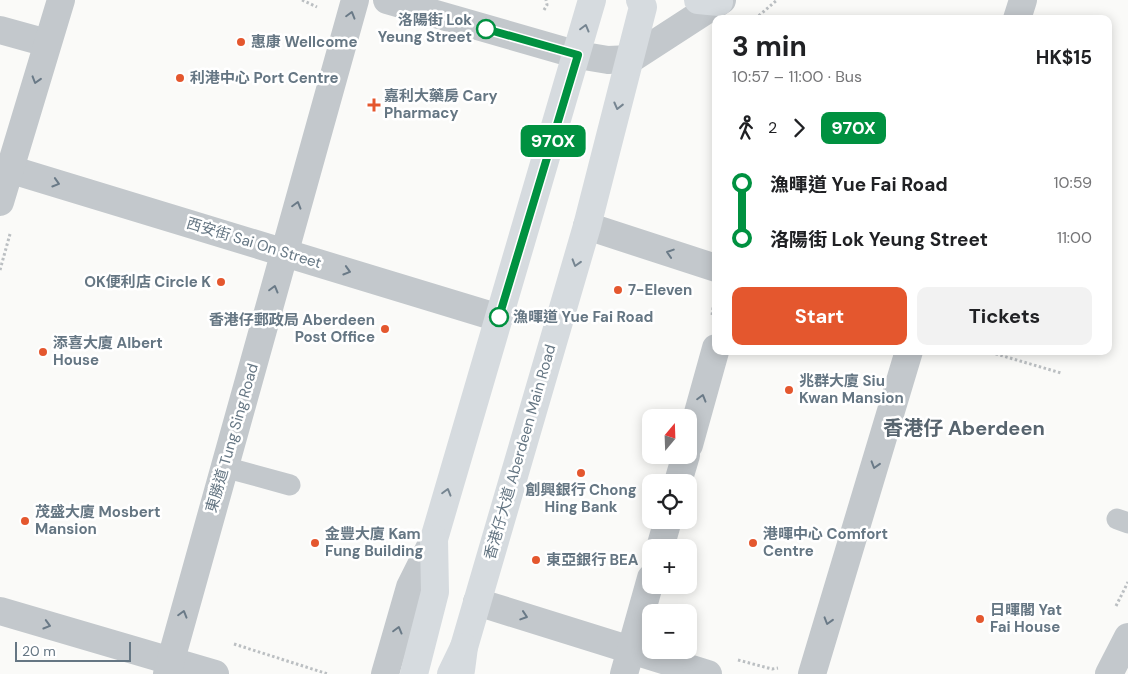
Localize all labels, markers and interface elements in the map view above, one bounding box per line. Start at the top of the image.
place label: 洛陽街 Lok Yeung Street [378,10,472,47]
one-way arrow [345,11,355,19]
marker: 洛陽街 Lok Yeung Street [476,19,496,39]
one-way arrow [579,23,590,32]
text: 3 min [732,28,807,65]
place label: 惠康 Wellcome [251,32,357,52]
marker: 惠康 Wellcome [235,36,247,48]
text: HK$15 [1036,45,1092,70]
text: 10:57 – 11:00 · Bus [732,66,862,87]
place label: 利港中心 Port Centre [190,68,339,88]
marker: 利港中心 Port Centre [174,72,186,84]
one-way arrow [32,75,42,84]
place label: 嘉利大藥房 Cary Pharmacy [384,86,498,123]
marker: 嘉利大藥房 Cary Pharmacy [368,99,380,111]
one-way arrow [613,102,624,111]
icon: walk [732,114,760,142]
icon: forward [785,114,813,142]
text: 970X [831,116,876,140]
text: 2 [768,117,777,138]
line badge: 970X [518,125,588,157]
text: 970X [531,129,575,153]
text: 漁暉道 Yue Fai Road [770,172,948,197]
text: 10:59 [1053,172,1092,193]
one-way arrow [52,178,60,188]
one-way arrow [292,201,302,209]
street label: 西安街 Sai On Street [184,213,324,273]
text: 洛陽街 Lok Yeung Street [770,227,988,252]
text: 11:00 [1057,227,1092,248]
one-way arrow [666,249,675,259]
one-way arrow [571,259,581,267]
one-way arrow [343,266,351,276]
place label: OK便利店 Circle K [84,272,211,292]
marker: OK便利店 Circle K [215,276,227,288]
place label: 7-Eleven [628,280,692,300]
marker: 7-Eleven [612,284,624,296]
one-way arrow [268,286,278,294]
button: Start [732,287,907,345]
button: Tickets [917,287,1092,345]
marker: 漁暉道 Yue Fai Road [489,307,509,327]
place label: 漁暉道 Yue Fai Road [513,307,653,327]
place label: 香港仔郵政局 Aberdeen Post Office [209,310,375,347]
marker: 香港仔郵政局 Aberdeen Post Office [379,323,391,335]
place label: 添喜大廈 Albert House [53,333,163,370]
street label: 香港仔大道 Aberdeen Main Road [480,342,560,562]
marker: 添喜大廈 Albert House [37,346,49,358]
street label: 東勝道 Tung Sing Road [201,361,263,515]
place label: 兆群大廈 Siu Kwan Mansion [799,371,904,408]
marker: 兆群大廈 Siu Kwan Mansion [783,384,795,396]
one-way arrow [696,394,707,403]
north arrow [642,409,698,464]
map controls [642,409,697,659]
district label: 香港仔 Aberdeen [883,415,1045,441]
one-way arrow [871,460,881,469]
marker: 創興銀行 Chong Hing Bank [575,467,587,479]
button: locate [642,474,697,529]
place label: 創興銀行 Chong Hing Bank [525,480,637,517]
one-way arrow [442,489,452,497]
place label: 茂盛大廈 Mosbert Mansion [35,502,160,539]
marker: 茂盛大廈 Mosbert Mansion [19,515,31,527]
place label: 金豐大廈 Kam Fung Building [325,524,423,561]
place label: 港暉中心 Comfort Centre [763,524,888,561]
marker: 金豐大廈 Kam Fung Building [309,537,321,549]
marker: 港暉中心 Comfort Centre [747,537,759,549]
button: + [642,539,697,594]
place label: 東亞銀行 BEA [546,550,639,570]
marker: 東亞銀行 BEA [530,554,542,566]
place label: 日暉閣 Yat Fai House [990,600,1062,637]
button: − [642,604,697,659]
one-way arrow [178,611,188,619]
one-way arrow [519,611,527,621]
marker: 日暉閣 Yat Fai House [974,613,986,625]
one-way arrow [824,616,834,624]
one-way arrow [42,619,50,629]
one-way arrow [392,626,403,635]
scale bar [15,639,131,662]
text: 20 m [22,642,56,660]

